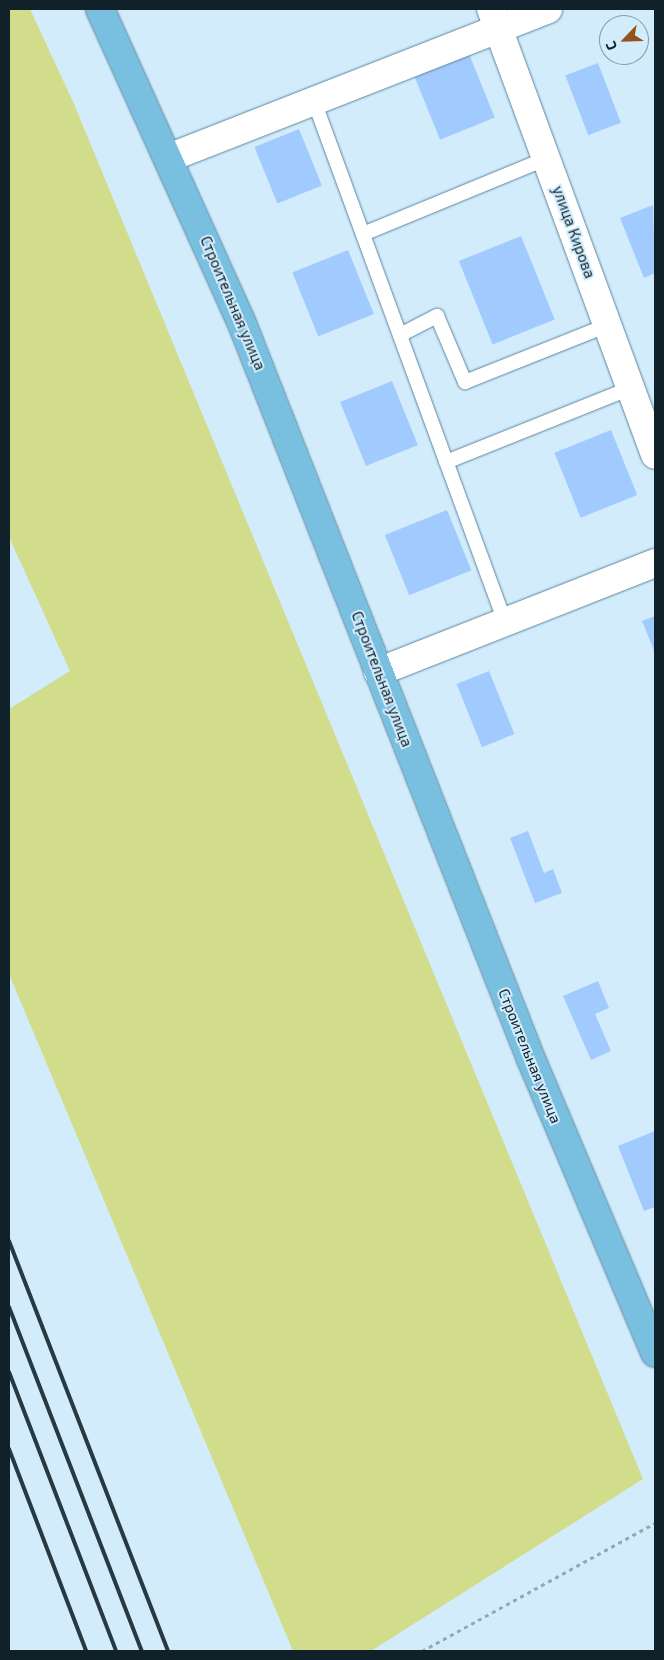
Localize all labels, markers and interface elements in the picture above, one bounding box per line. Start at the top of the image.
north arrow [599,15,649,65]
text: С [601,39,620,53]
street label: улица Кирова [549,183,599,281]
street label: Строительная улица [197,233,269,373]
street label: Строительная улица [348,609,416,749]
street label: Строительная улица [495,986,565,1126]

